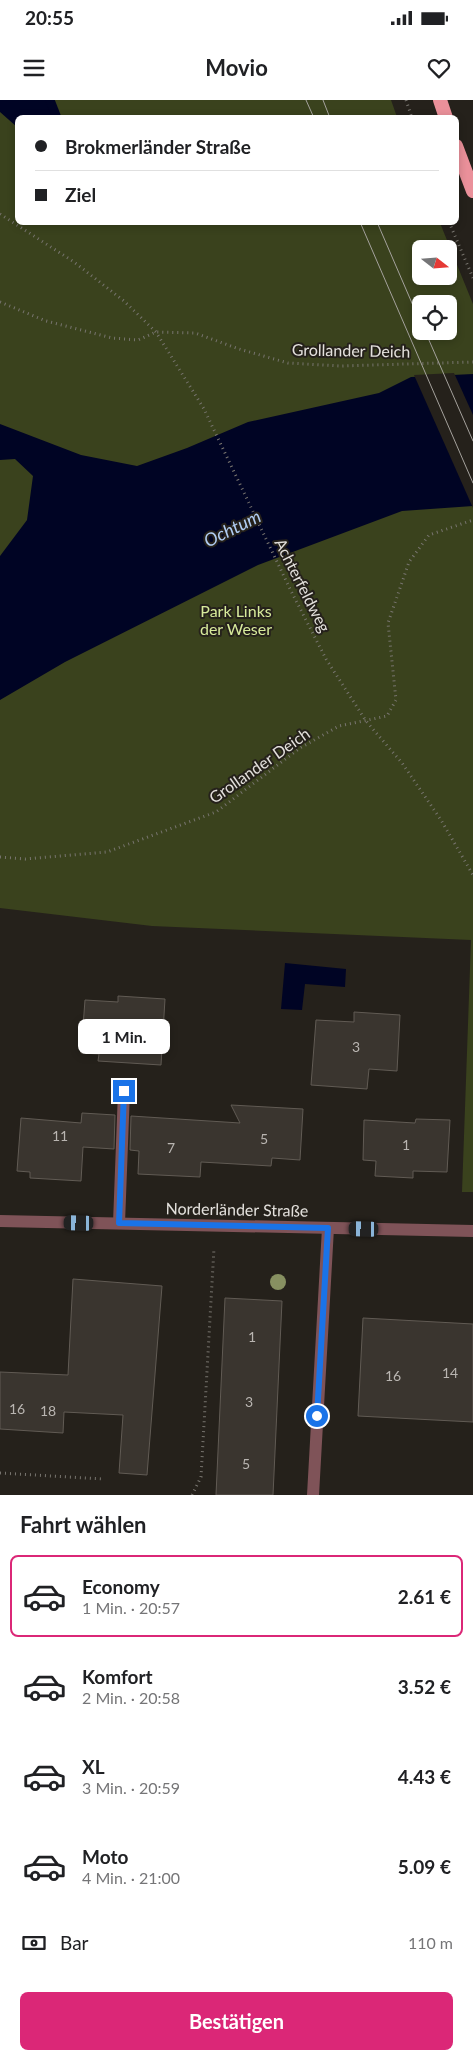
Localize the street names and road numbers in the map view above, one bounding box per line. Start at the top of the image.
street label: Grollander Deich [292,339,410,361]
street label: Achterfeldweg [271,535,335,635]
street label: Grollander Deich [205,723,313,807]
street label: Norderländer Straße [165,1198,309,1220]

